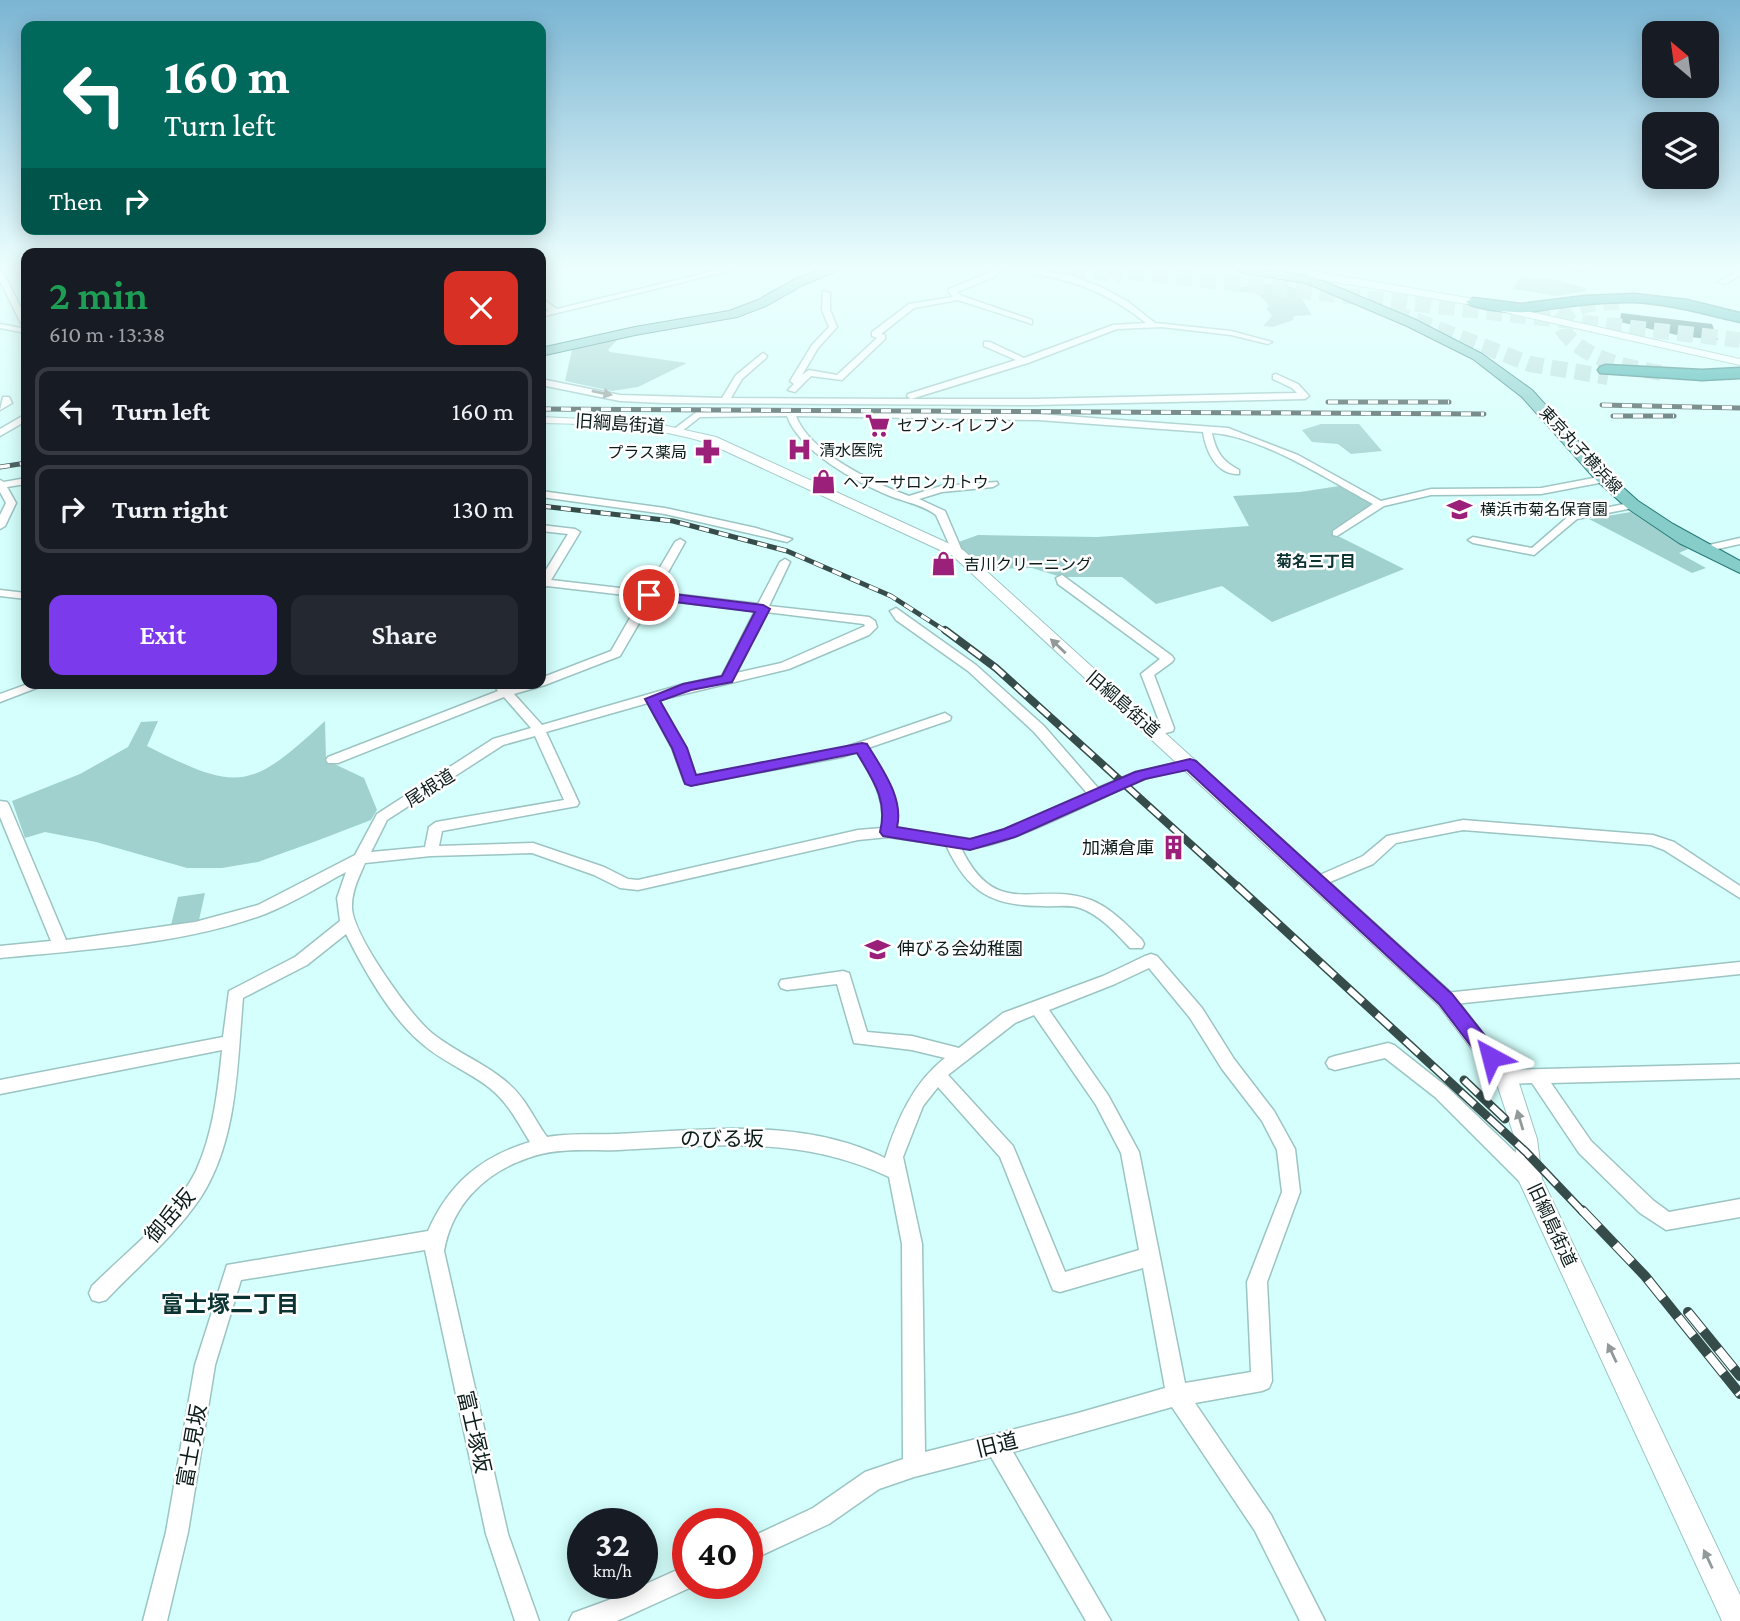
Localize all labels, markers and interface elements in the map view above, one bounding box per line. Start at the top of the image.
north arrow [1642,21,1718,98]
map controls [1642,21,1719,189]
icon: left [49,49,140,140]
text: 160 m [164,49,290,104]
text: Turn left [164,107,275,143]
button: layers [1642,112,1719,189]
icon: right [117,182,155,220]
text: Then [49,187,103,216]
text: 2 min [49,271,148,318]
button: close [444,271,518,345]
text: 610 m · 13:38 [49,321,165,347]
one-way arrow [591,388,613,399]
icon: left [53,392,91,430]
text: Turn left [112,397,210,426]
text: 160 m [452,397,514,426]
street label: 東京丸子横浜線 [1537,403,1625,497]
street label: 旧綱島街道 [574,411,666,437]
supermarket icon: セブン-イレブン [863,411,891,439]
place label: セブン-イレブン [897,417,1015,434]
hospital icon: 清水医院 [785,436,813,464]
pharmacy icon: プラス薬局 [693,438,721,466]
place label: 清水医院 [819,442,883,459]
place label: プラス薬局 [607,444,687,461]
shop icon: ヘアーサロン カトウ [809,468,837,496]
place label: ヘアーサロン カトウ [843,474,989,491]
icon: right [53,490,91,528]
text: Turn right [112,495,228,524]
text: 130 m [453,495,514,524]
school or university icon: 横浜市菊名保育園 [1446,495,1474,523]
place label: 横浜市菊名保育園 [1480,501,1608,518]
shop icon: 吉川クリーニング [930,550,958,578]
district label: 菊名三丁目 [1276,553,1356,570]
place label: 吉川クリーニング [964,556,1092,573]
pin [619,565,679,625]
icon: arrive [630,576,668,614]
button: Exit [49,595,277,675]
button: Share [291,595,518,675]
one-way arrow [1049,638,1067,654]
street label: 旧綱島街道 [1082,667,1164,741]
street label: 尾根道 [402,765,458,811]
building icon: 加瀬倉庫 [1160,834,1188,862]
place label: 加瀬倉庫 [1082,838,1154,858]
school or university icon: 伸びる会幼稚園 [863,935,891,963]
place label: 伸びる会幼稚園 [897,939,1023,959]
position arrow [1454,1020,1528,1094]
one-way arrow [1514,1110,1524,1131]
street label: のびる坂 [680,1127,764,1151]
street label: 旧綱島街道 [1524,1180,1580,1270]
street label: 御岳坂 [140,1184,200,1248]
district label: 富士塚二丁目 [161,1291,299,1317]
one-way arrow [1606,1343,1618,1363]
street label: 富士塚坂 [453,1388,495,1476]
street label: 富士見坂 [173,1403,211,1489]
street label: 旧道 [974,1428,1020,1462]
speed limit sign: 40 [672,1508,763,1599]
text: 32 [595,1525,630,1564]
one-way arrow [1702,1549,1714,1569]
text: km/h [593,1561,632,1581]

